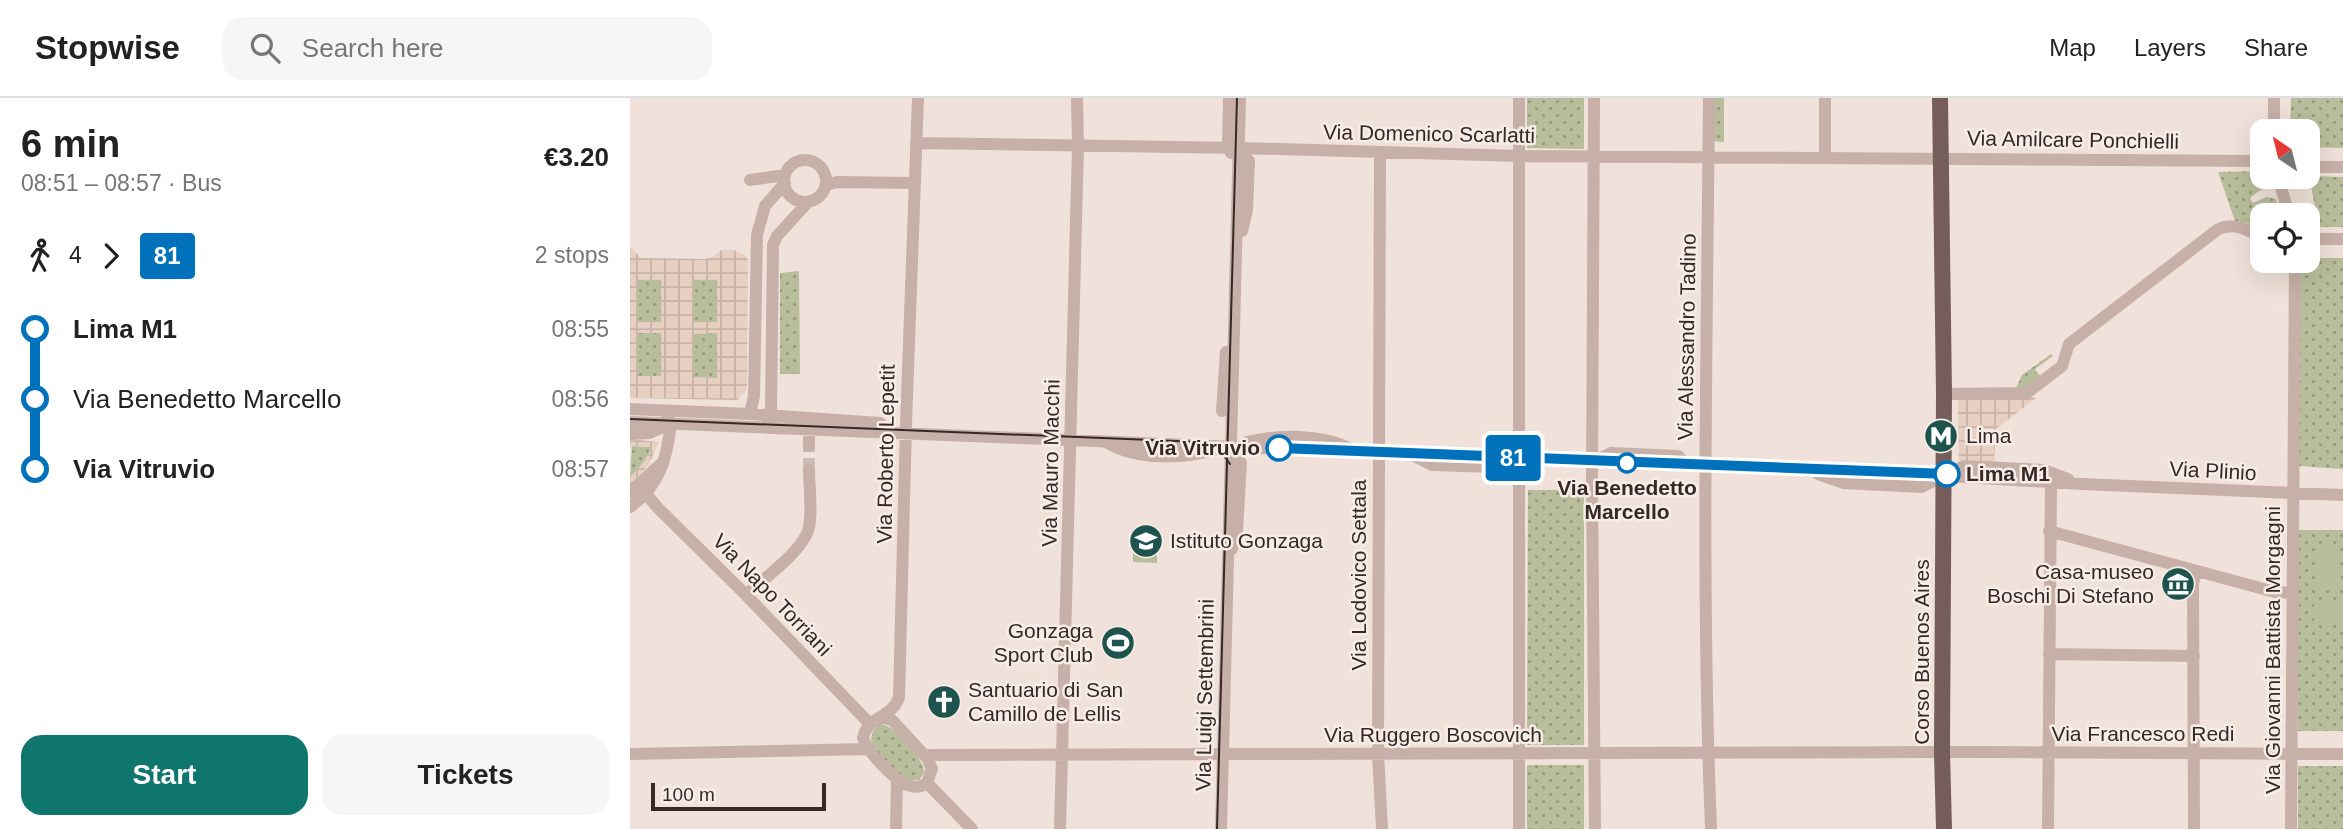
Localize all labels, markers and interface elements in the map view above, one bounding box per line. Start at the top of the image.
search box [222,17,712,80]
text: Stopwise [35,29,180,66]
icon: search [246,29,284,67]
text: Search here [302,33,444,63]
text: Map [2049,34,2096,61]
text: Layers [2134,34,2206,61]
text: Share [2244,34,2308,61]
north arrow [2250,119,2320,189]
map controls [2250,119,2320,273]
street label: Via Domenico Scarlatti [1323,120,1535,147]
text: 6 min [21,123,120,165]
street label: Via Amilcare Ponchielli [1967,126,2179,153]
text: €3.20 [544,142,609,172]
text: 08:51 – 08:57 · Bus [21,170,222,196]
button: locate [2250,203,2320,273]
street label: Via Alessandro Tadino [1673,233,1700,441]
icon: walk [21,237,59,275]
icon: forward [92,237,130,275]
text: 4 [69,242,82,268]
text: 81 [154,242,181,269]
text: 2 stops [535,242,609,268]
text: Lima M1 [73,314,177,344]
text: 08:55 [551,316,609,342]
street label: Via Roberto Lepetit [872,364,899,544]
street label: Via Mauro Macchi [1038,379,1063,547]
text: Via Benedetto Marcello [73,384,341,414]
text: 08:56 [551,386,609,412]
metro station icon: Lima [1922,417,1960,455]
place label: Lima [1966,424,2012,447]
marker: Via Vitruvio [1266,435,1292,461]
line badge: 81 [1482,435,1544,481]
place label: Via Vitruvio [1145,436,1260,459]
text: 81 [1500,444,1526,471]
marker: Via Benedetto Marcello [1617,453,1637,473]
text: Via Vitruvio [73,454,215,484]
text: 08:57 [551,456,609,482]
street label: Via Plinio [2169,457,2257,484]
marker: Lima M1 [1934,461,1960,487]
place label: Lima M1 [1966,462,2050,485]
place label: Via Benedetto Marcello [1557,476,1697,523]
street label: Via Lodovico Settala [1347,479,1370,671]
street label: Via Giovanni Battista Morgagni [2261,506,2284,794]
school or university icon: Istituto Gonzaga [1127,522,1165,560]
street label: Via Napo Torriani [708,529,836,660]
place label: Istituto Gonzaga [1170,529,1323,552]
street label: Corso Buenos Aires [1910,559,1933,745]
place label: Casa-museo Boschi Di Stefano [1987,560,2154,607]
museum icon: Casa-museo Boschi Di Stefano [2159,565,2197,603]
street label: Via Luigi Settembrini [1191,599,1218,791]
place label: Gonzaga Sport Club [994,619,1093,666]
sports icon: Gonzaga Sport Club [1099,624,1137,662]
place label: Santuario di San Camillo de Lellis [968,678,1123,725]
church icon: Santuario di San Camillo de Lellis [925,683,963,721]
street label: Via Francesco Redi [2052,722,2234,745]
street label: Via Ruggero Boscovich [1324,723,1542,746]
button: Start [21,735,308,815]
button: Tickets [322,735,609,815]
scale bar [651,780,826,812]
text: 100 m [662,784,715,805]

